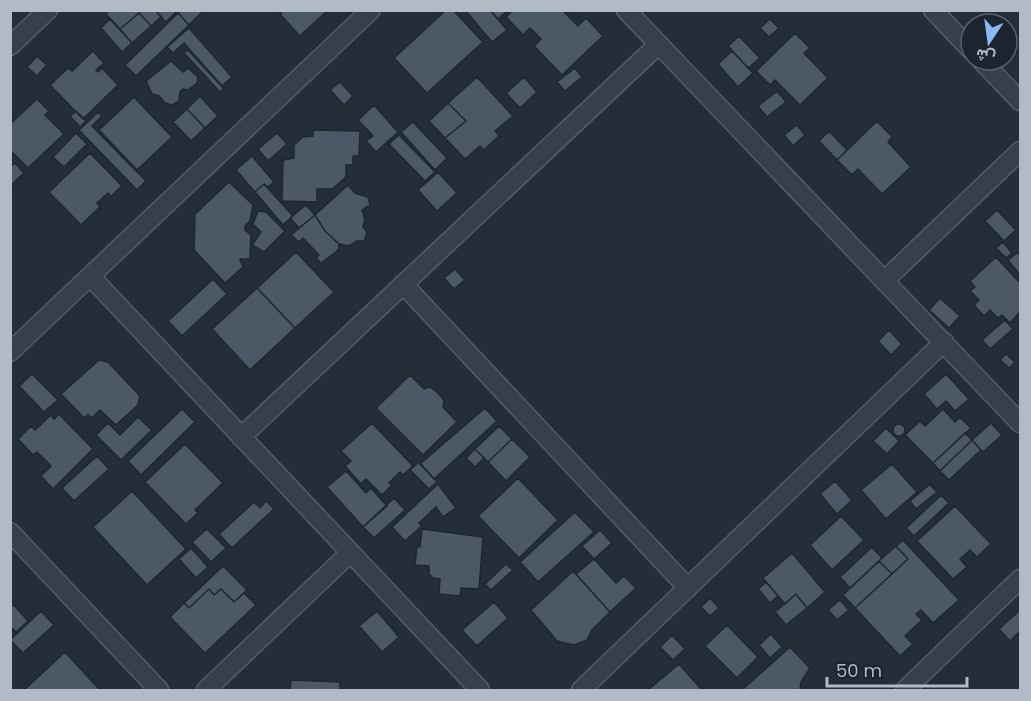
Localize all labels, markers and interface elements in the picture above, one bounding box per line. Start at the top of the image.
north arrow [959,12,1019,72]
text: ش [974,43,998,69]
scale bar [827,650,966,688]
text: 50 m [836,658,882,683]

